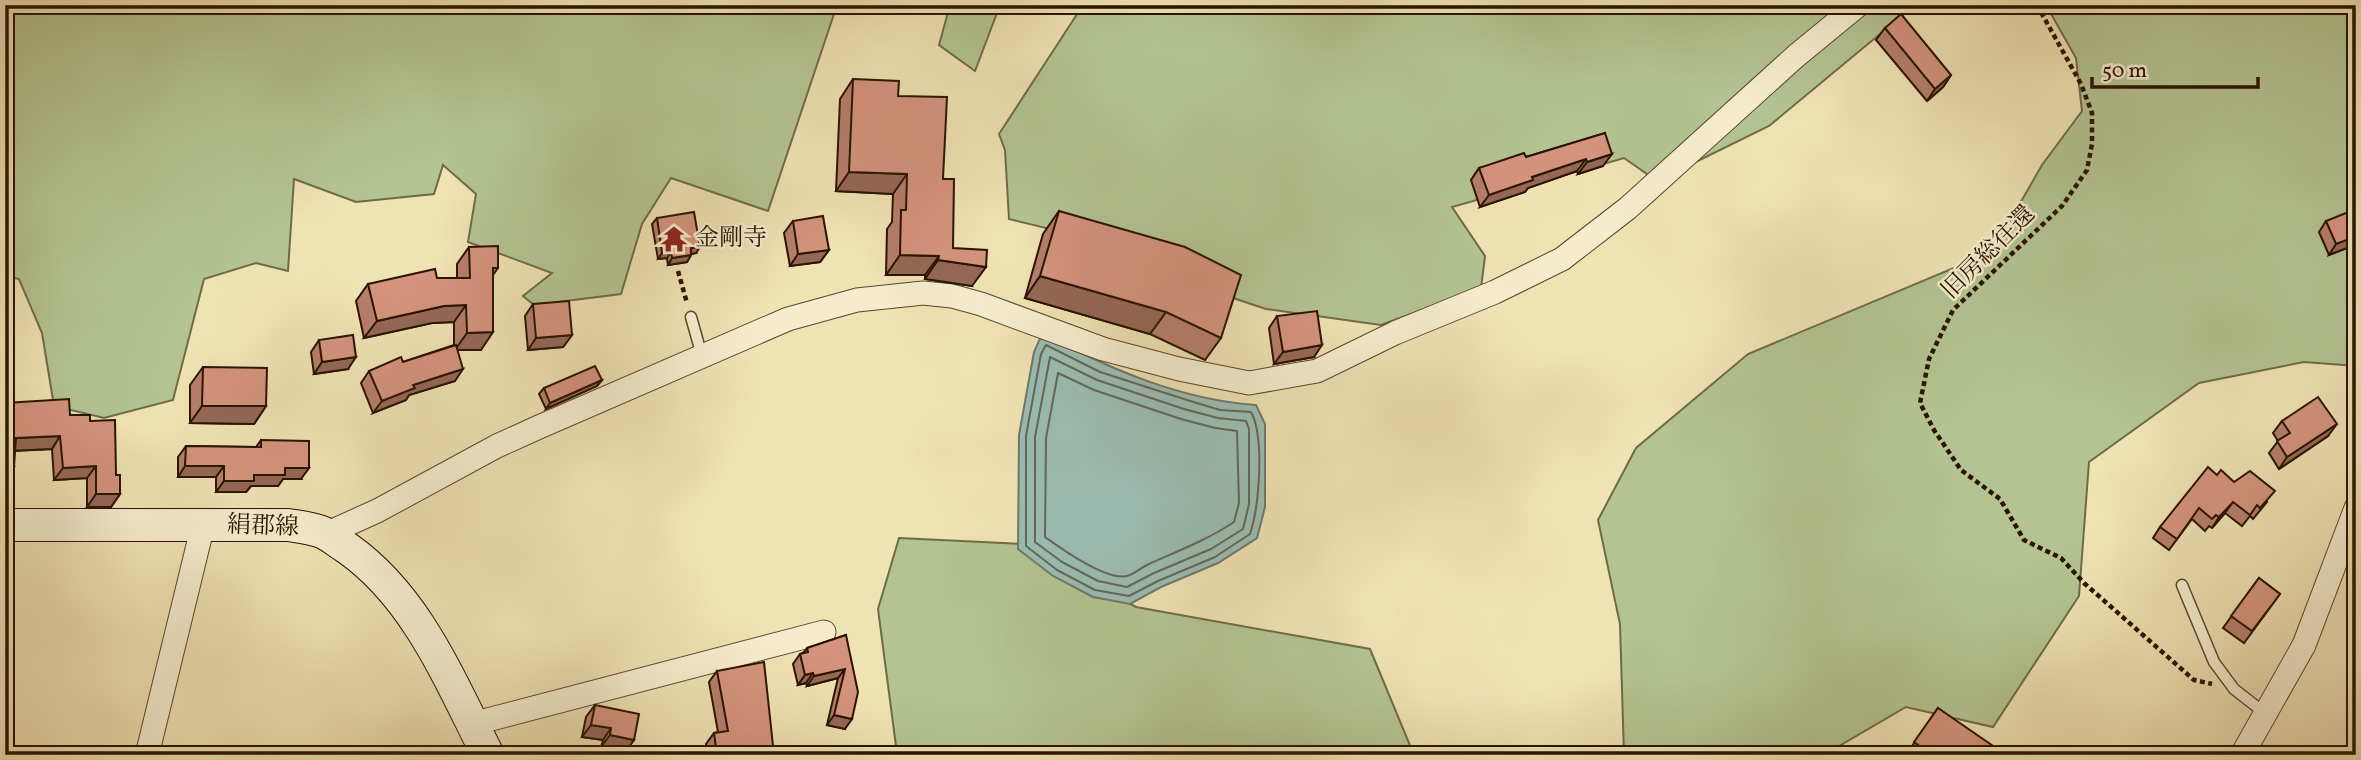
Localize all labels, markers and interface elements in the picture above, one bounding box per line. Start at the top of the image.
scale bar [2092,46,2258,90]
text: 50 m [2102,57,2147,86]
street label: 旧房総往還 [1935,199,2043,307]
place label: 金剛寺 [695,222,767,256]
temple icon: 金剛寺 [659,224,689,254]
street label: 絹郡線 [226,509,300,545]

